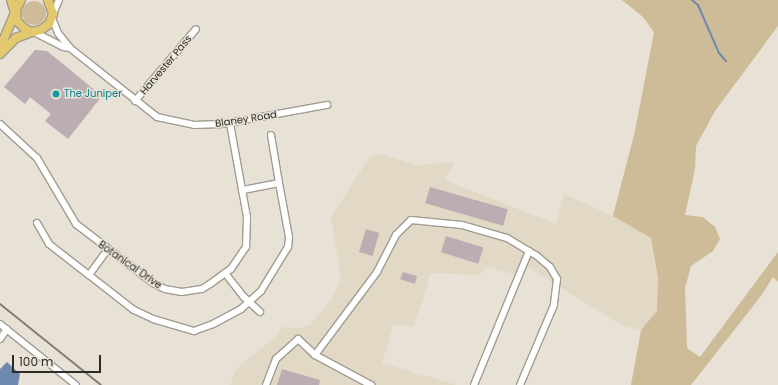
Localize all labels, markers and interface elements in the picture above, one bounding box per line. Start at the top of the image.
street label: Harvester Pass [138,33,194,97]
place label: The Juniper [64,88,122,100]
marker: The Juniper [51,89,61,99]
street label: Blaney Road [214,108,278,130]
street label: Botanical Drive [96,239,164,291]
scale bar [14,347,103,373]
text: 100 m [19,353,53,370]

